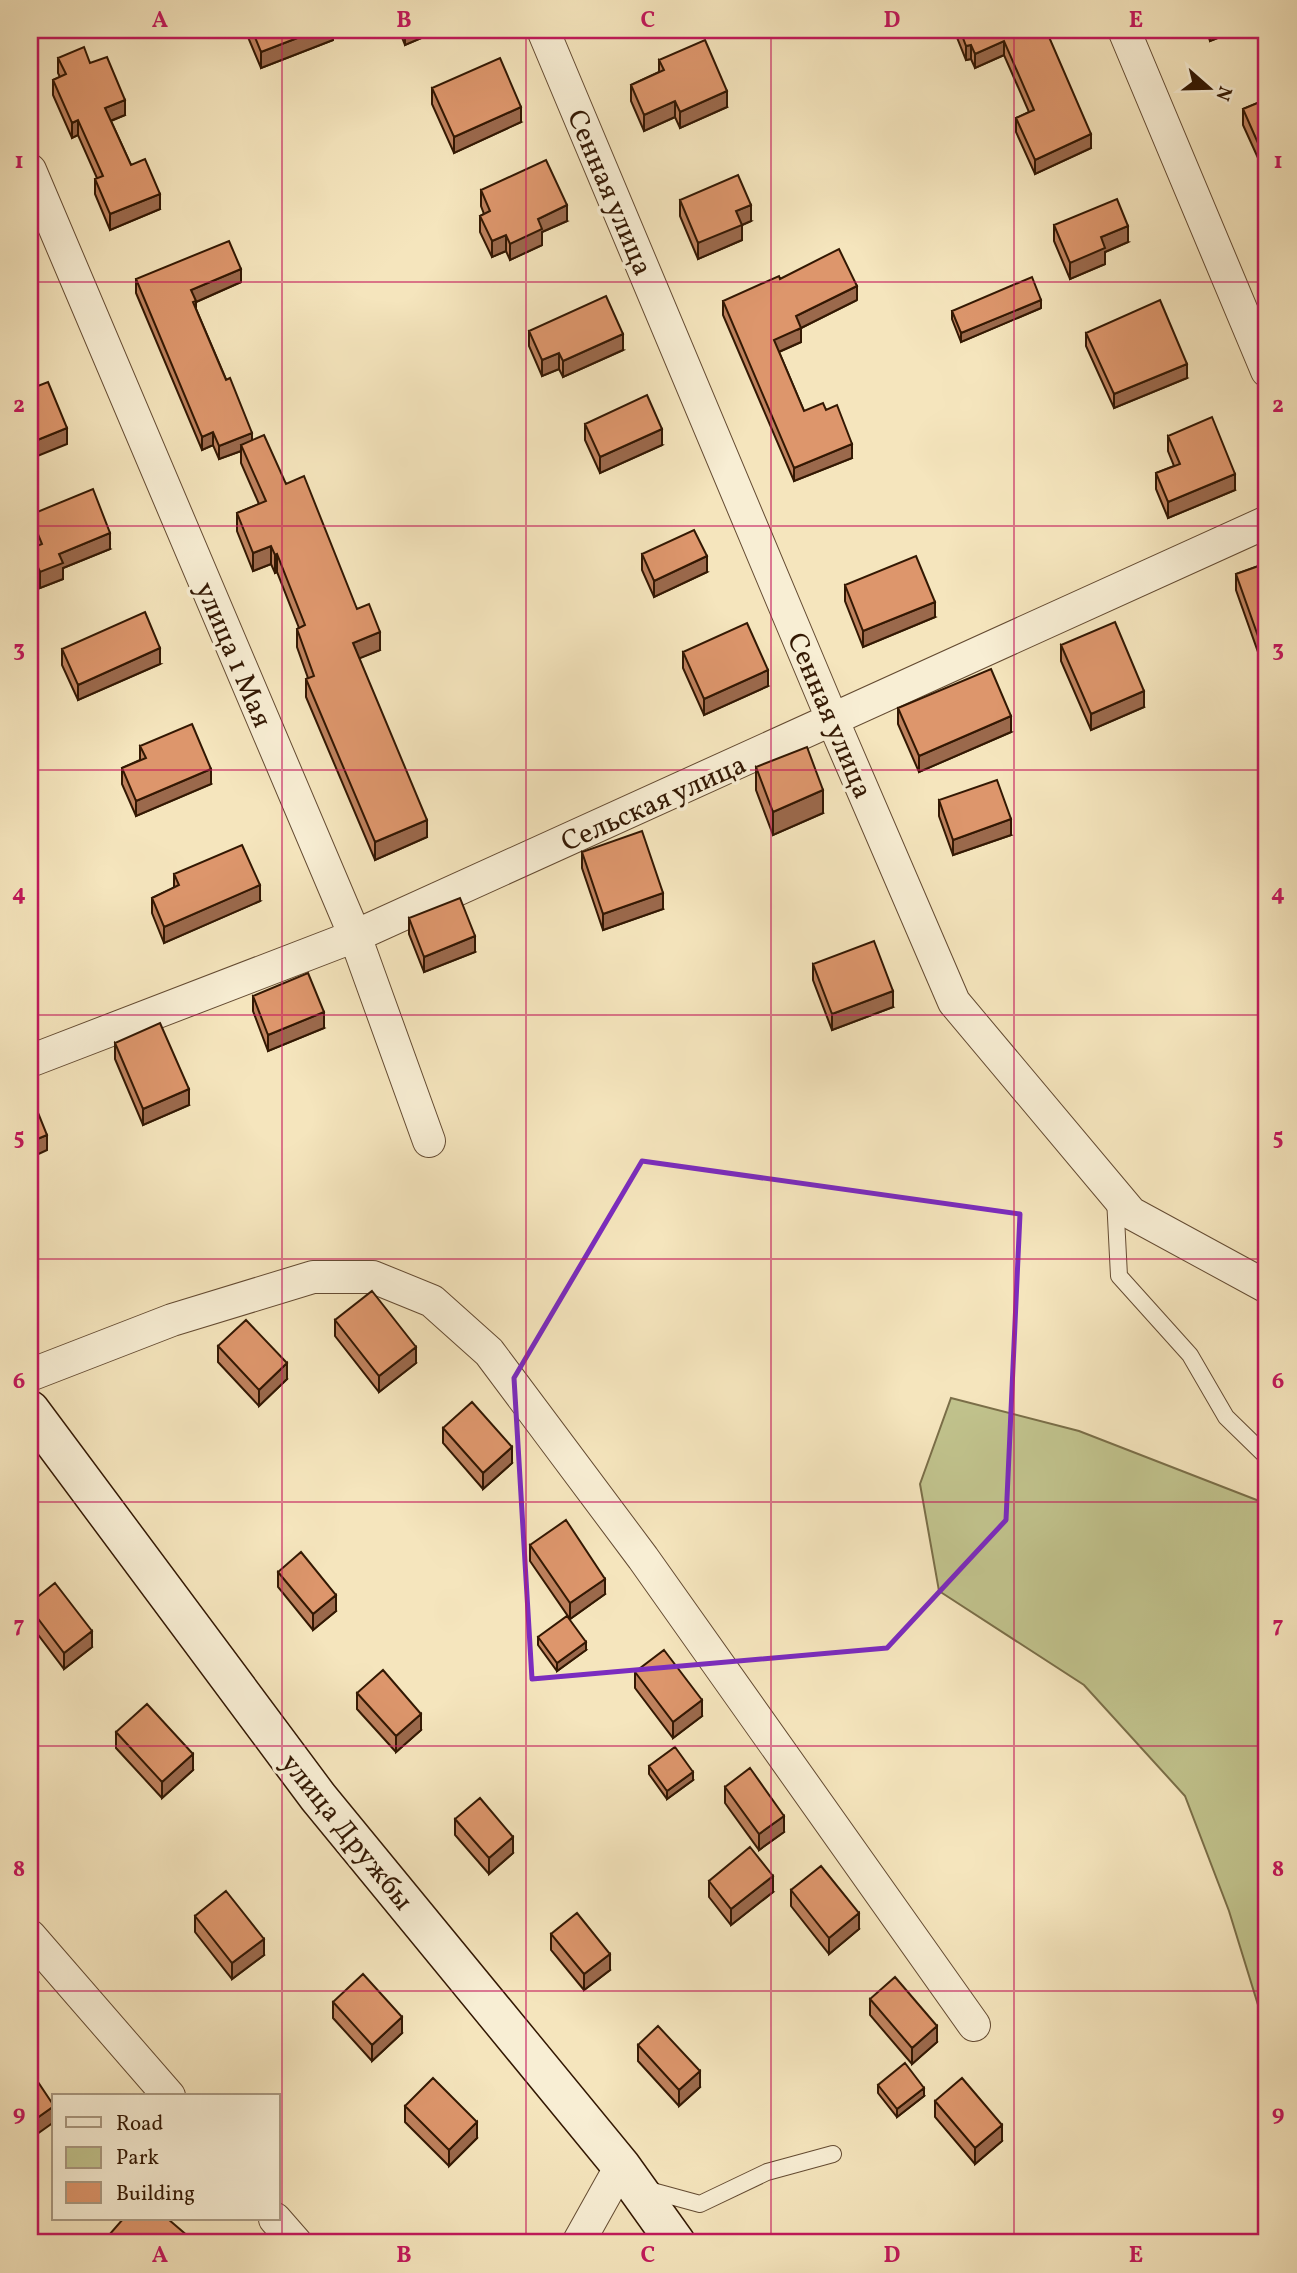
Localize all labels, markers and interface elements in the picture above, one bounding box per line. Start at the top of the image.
text: A [152,5,168,37]
text: B [396,5,412,37]
text: C [641,5,655,37]
text: D [884,5,901,37]
text: E [1129,5,1143,37]
north arrow [1174,52,1244,122]
text: N [1208,82,1238,104]
street label: Сенная улица [556,104,661,282]
text: 1 [14,146,24,178]
text: 1 [1273,146,1283,178]
text: 2 [13,390,25,422]
text: 2 [1272,390,1284,422]
street label: улица 1 Мая [185,576,281,734]
street label: Сенная улица [776,627,881,805]
text: 3 [13,634,25,666]
text: 3 [1272,634,1284,666]
street label: Сельская улица [555,746,753,863]
text: 4 [12,878,26,910]
text: 4 [1271,878,1285,910]
text: 5 [13,1122,25,1154]
text: 5 [1272,1122,1284,1154]
text: 6 [13,1366,25,1398]
text: 6 [1272,1366,1284,1398]
text: 7 [14,1610,25,1642]
text: 7 [1273,1610,1284,1642]
street label: улица Дружбы [271,1746,422,1919]
text: 8 [13,1854,25,1886]
text: 8 [1272,1854,1284,1886]
legend [52,2094,280,2220]
text: 9 [13,2098,25,2130]
text: 9 [1272,2098,1284,2130]
text: Road [116,2110,163,2139]
text: Park [116,2144,159,2173]
text: Building [116,2180,195,2209]
text: A [152,2240,168,2272]
text: B [396,2240,412,2272]
text: C [641,2240,655,2272]
text: D [884,2240,901,2272]
text: E [1129,2240,1143,2272]

